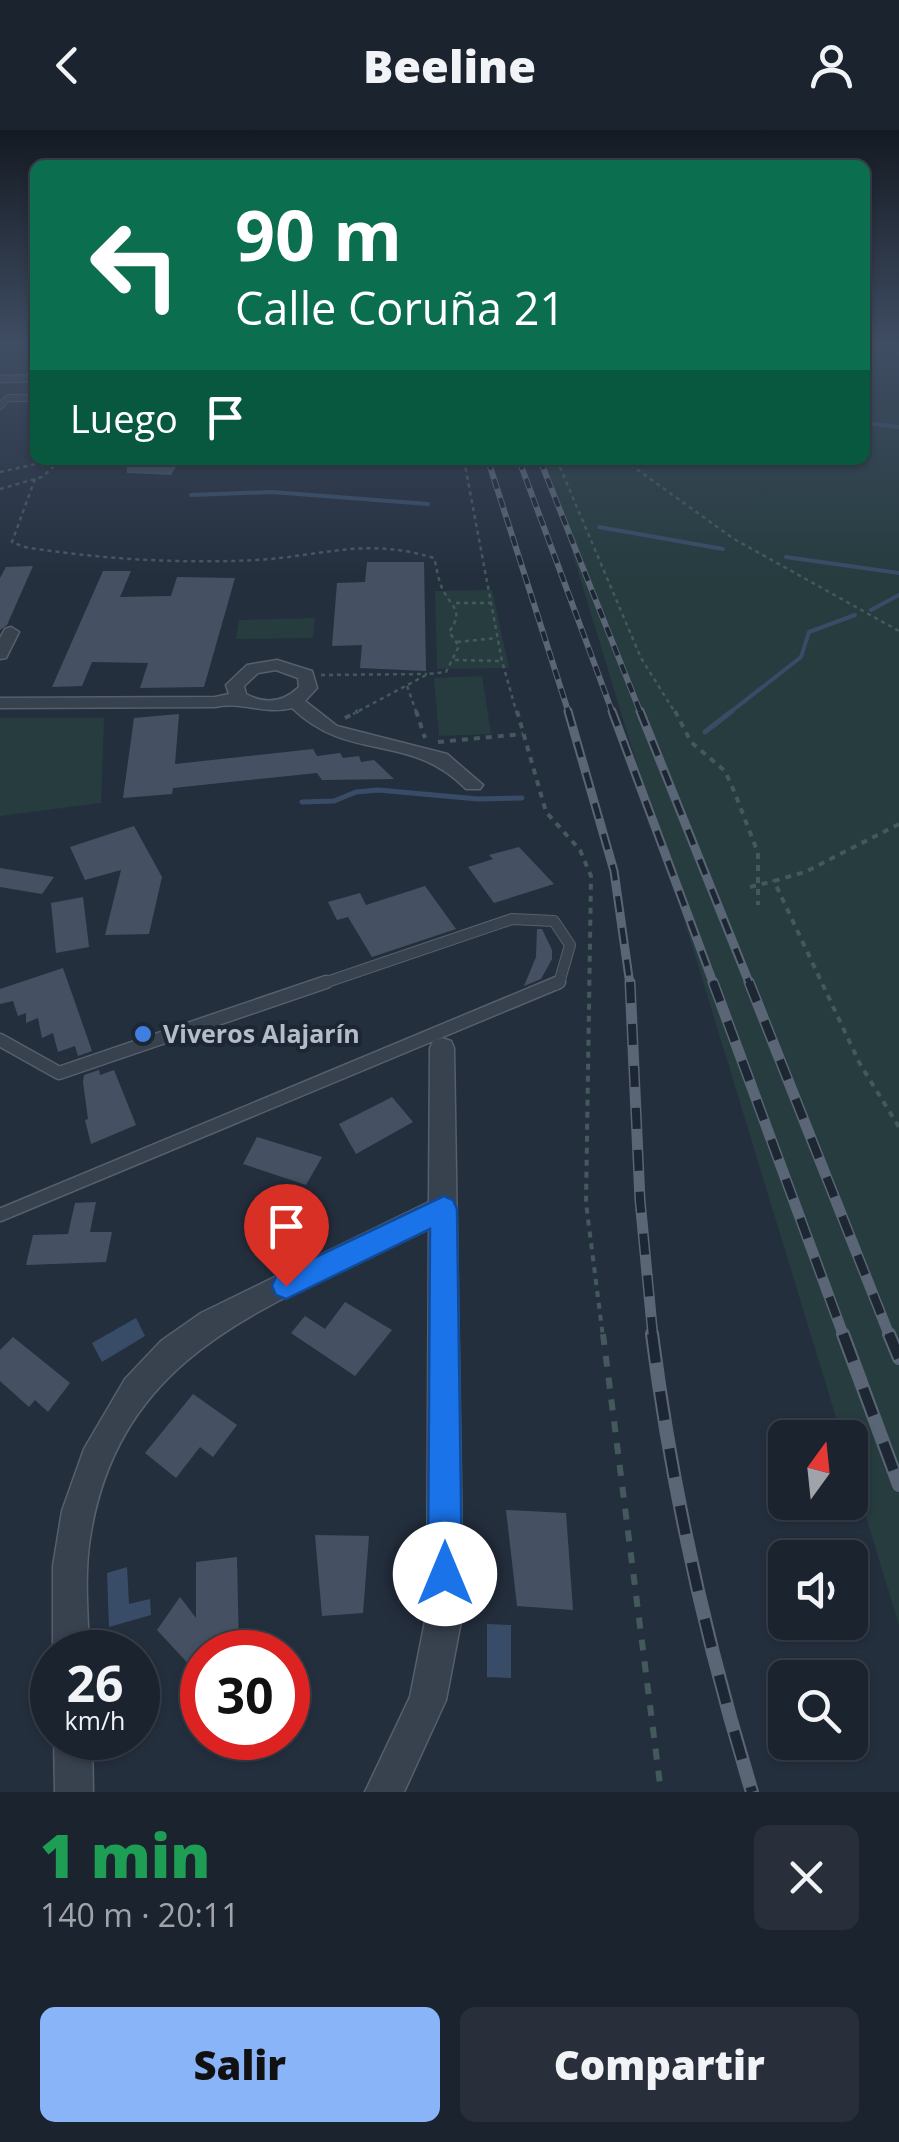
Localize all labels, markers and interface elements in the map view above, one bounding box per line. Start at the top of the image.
text: Beeline [363,35,536,96]
icon: back [40,38,95,93]
icon: person [804,38,859,93]
text: 90 m [235,186,402,282]
icon: left [70,200,200,330]
text: Calle Coruña 21 [235,277,565,338]
icon: arrive [198,390,253,445]
text: Luego [70,392,178,444]
place label: Viveros Alajarín [163,1016,360,1050]
marker: Viveros Alajarín [132,1023,154,1045]
pin [244,1184,329,1287]
icon: arrive [259,1199,314,1254]
north arrow [768,1420,868,1520]
map controls [768,1420,868,1760]
position arrow [393,1522,497,1626]
button: sound [768,1540,868,1640]
speed limit sign: 30 [180,1630,310,1760]
text: 26 [66,1649,124,1717]
button: search [768,1660,868,1760]
text: km/h [65,1703,125,1737]
text: 1 min [40,1814,210,1896]
button: close [754,1825,859,1930]
text: 140 m · 20:11 [40,1893,239,1936]
button: Salir [40,2007,440,2122]
button: Compartir [460,2007,859,2122]

